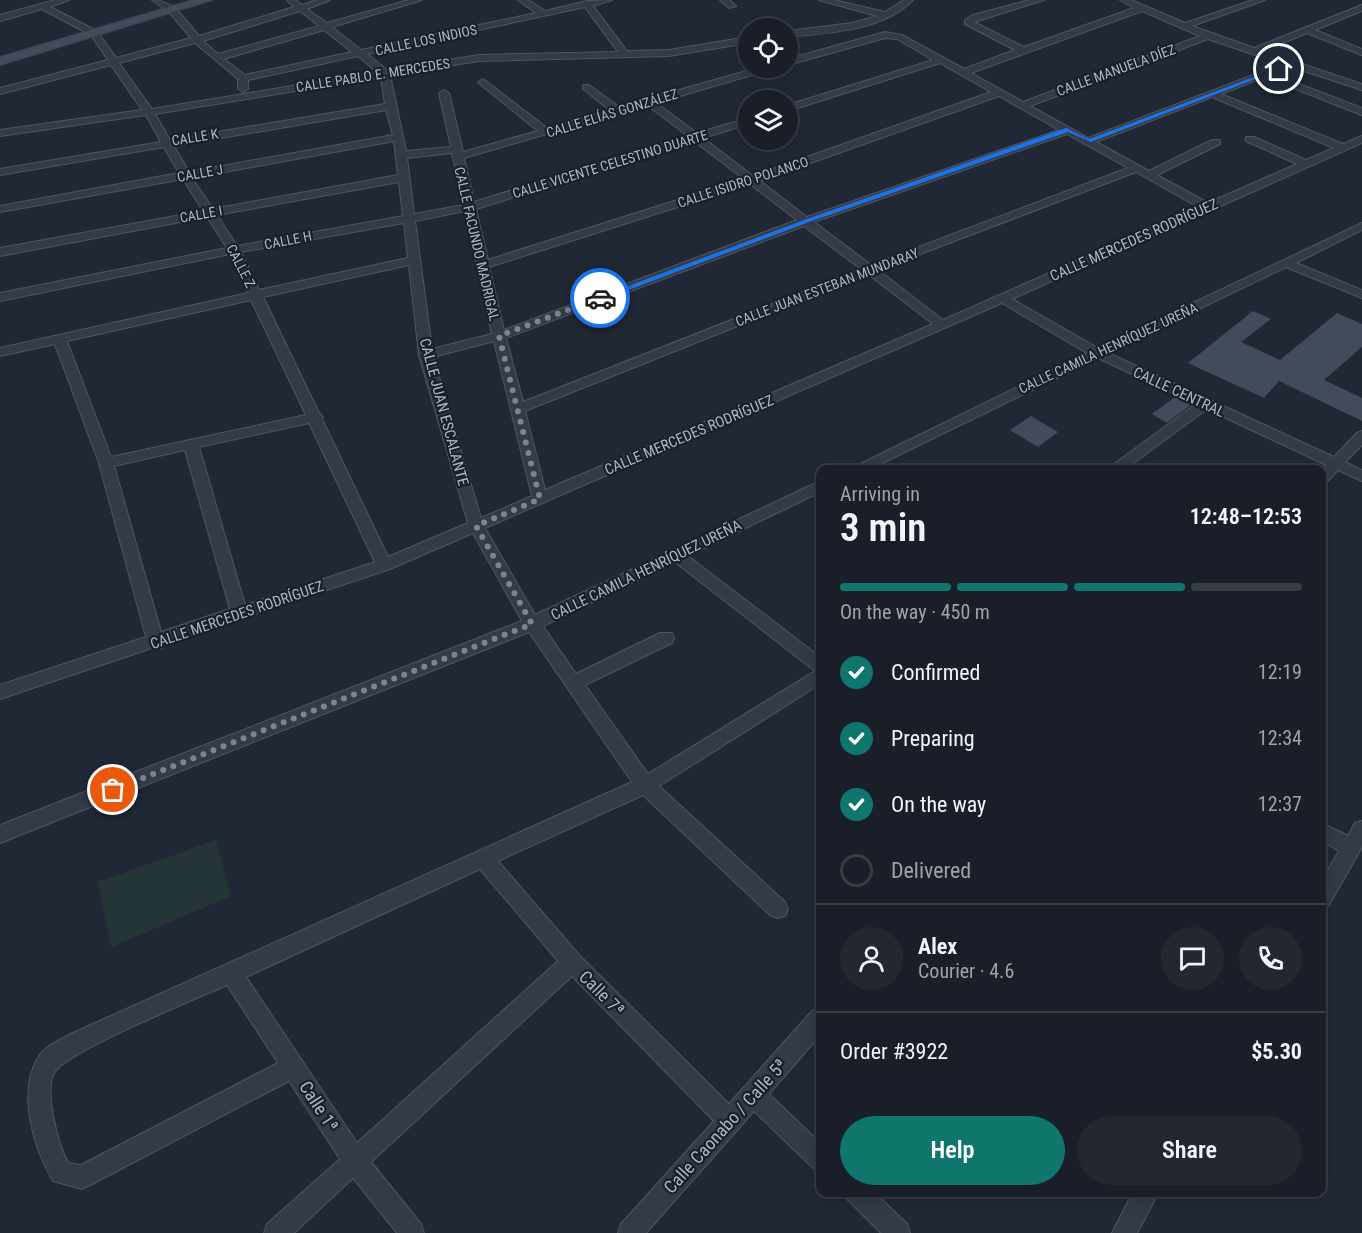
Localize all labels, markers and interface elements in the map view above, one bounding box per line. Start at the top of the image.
map controls [738,18,798,150]
button: locate [738,18,798,78]
street label: CALLE LOS INDIOS [373,21,479,59]
street label: CALLE MANUELA DÍEZ [1054,40,1178,99]
pin [1253,43,1304,94]
icon: home [1262,52,1295,85]
street label: CALLE PABLO E. MERCEDES [295,55,451,95]
street label: CALLE ELÍAS GONZÁLEZ [544,84,680,141]
button: layers [738,90,798,150]
street label: CALLE K [170,125,220,149]
street label: CALLE VICENTE CELESTINO DUARTE [510,127,710,201]
street label: CALLE ISIDRO POLANCO [675,153,811,211]
street label: CALLE J [176,161,224,185]
street label: CALLE FACUNDO MADRIGAL [451,165,503,323]
street label: CALLE MERCEDES RODRÍGUEZ [1047,195,1221,285]
street label: CALLE I [178,202,224,226]
street label: CALLE H [263,228,313,252]
street label: CALLE Z [223,242,259,290]
street label: CALLE JUAN ESTEBAN MUNDARAY [733,244,922,329]
courier [570,268,630,328]
icon: car [584,282,617,315]
street label: CALLE CAMILA HENRÍQUEZ UREÑA [1015,298,1200,397]
street label: CALLE JUAN ESCALANTE [416,336,472,488]
street label: CALLE CENTRAL [1130,363,1228,421]
street label: CALLE MERCEDES RODRÍGUEZ [602,391,776,479]
text: Arriving in [840,482,920,506]
text: 12:48–12:53 [1190,504,1302,529]
text: 3 min [840,505,926,551]
street label: CALLE CAMILA HENRÍQUEZ UREÑA [548,516,745,624]
street label: CALLE MERCEDES RODRÍGUEZ [148,577,326,653]
text: On the way · 450 m [840,600,990,624]
icon: check [840,656,873,689]
text: Confirmed [891,660,980,685]
text: 12:19 [1258,660,1302,684]
icon: check [840,722,873,755]
text: Preparing [891,726,975,751]
text: 12:34 [1258,726,1302,750]
pin [87,764,138,815]
icon: bag [96,773,129,806]
icon: check [840,788,873,821]
text: On the way [891,792,986,817]
text: 12:37 [1258,792,1302,816]
text: Delivered [891,858,971,883]
button: person [840,927,903,990]
button: chat [1161,927,1224,990]
button: phone [1239,927,1302,990]
text: Alex [918,934,957,959]
text: Courier · 4.6 [918,959,1014,983]
street label: Calle 7ª [575,966,629,1020]
text: Order #3922 [840,1039,948,1064]
text: $5.30 [1251,1039,1302,1064]
street label: Calle Caonabo / Calle 5ª [659,1055,791,1197]
street label: Calle 1ª [295,1077,343,1135]
button: Help [840,1116,1065,1185]
button: Share [1077,1116,1302,1185]

